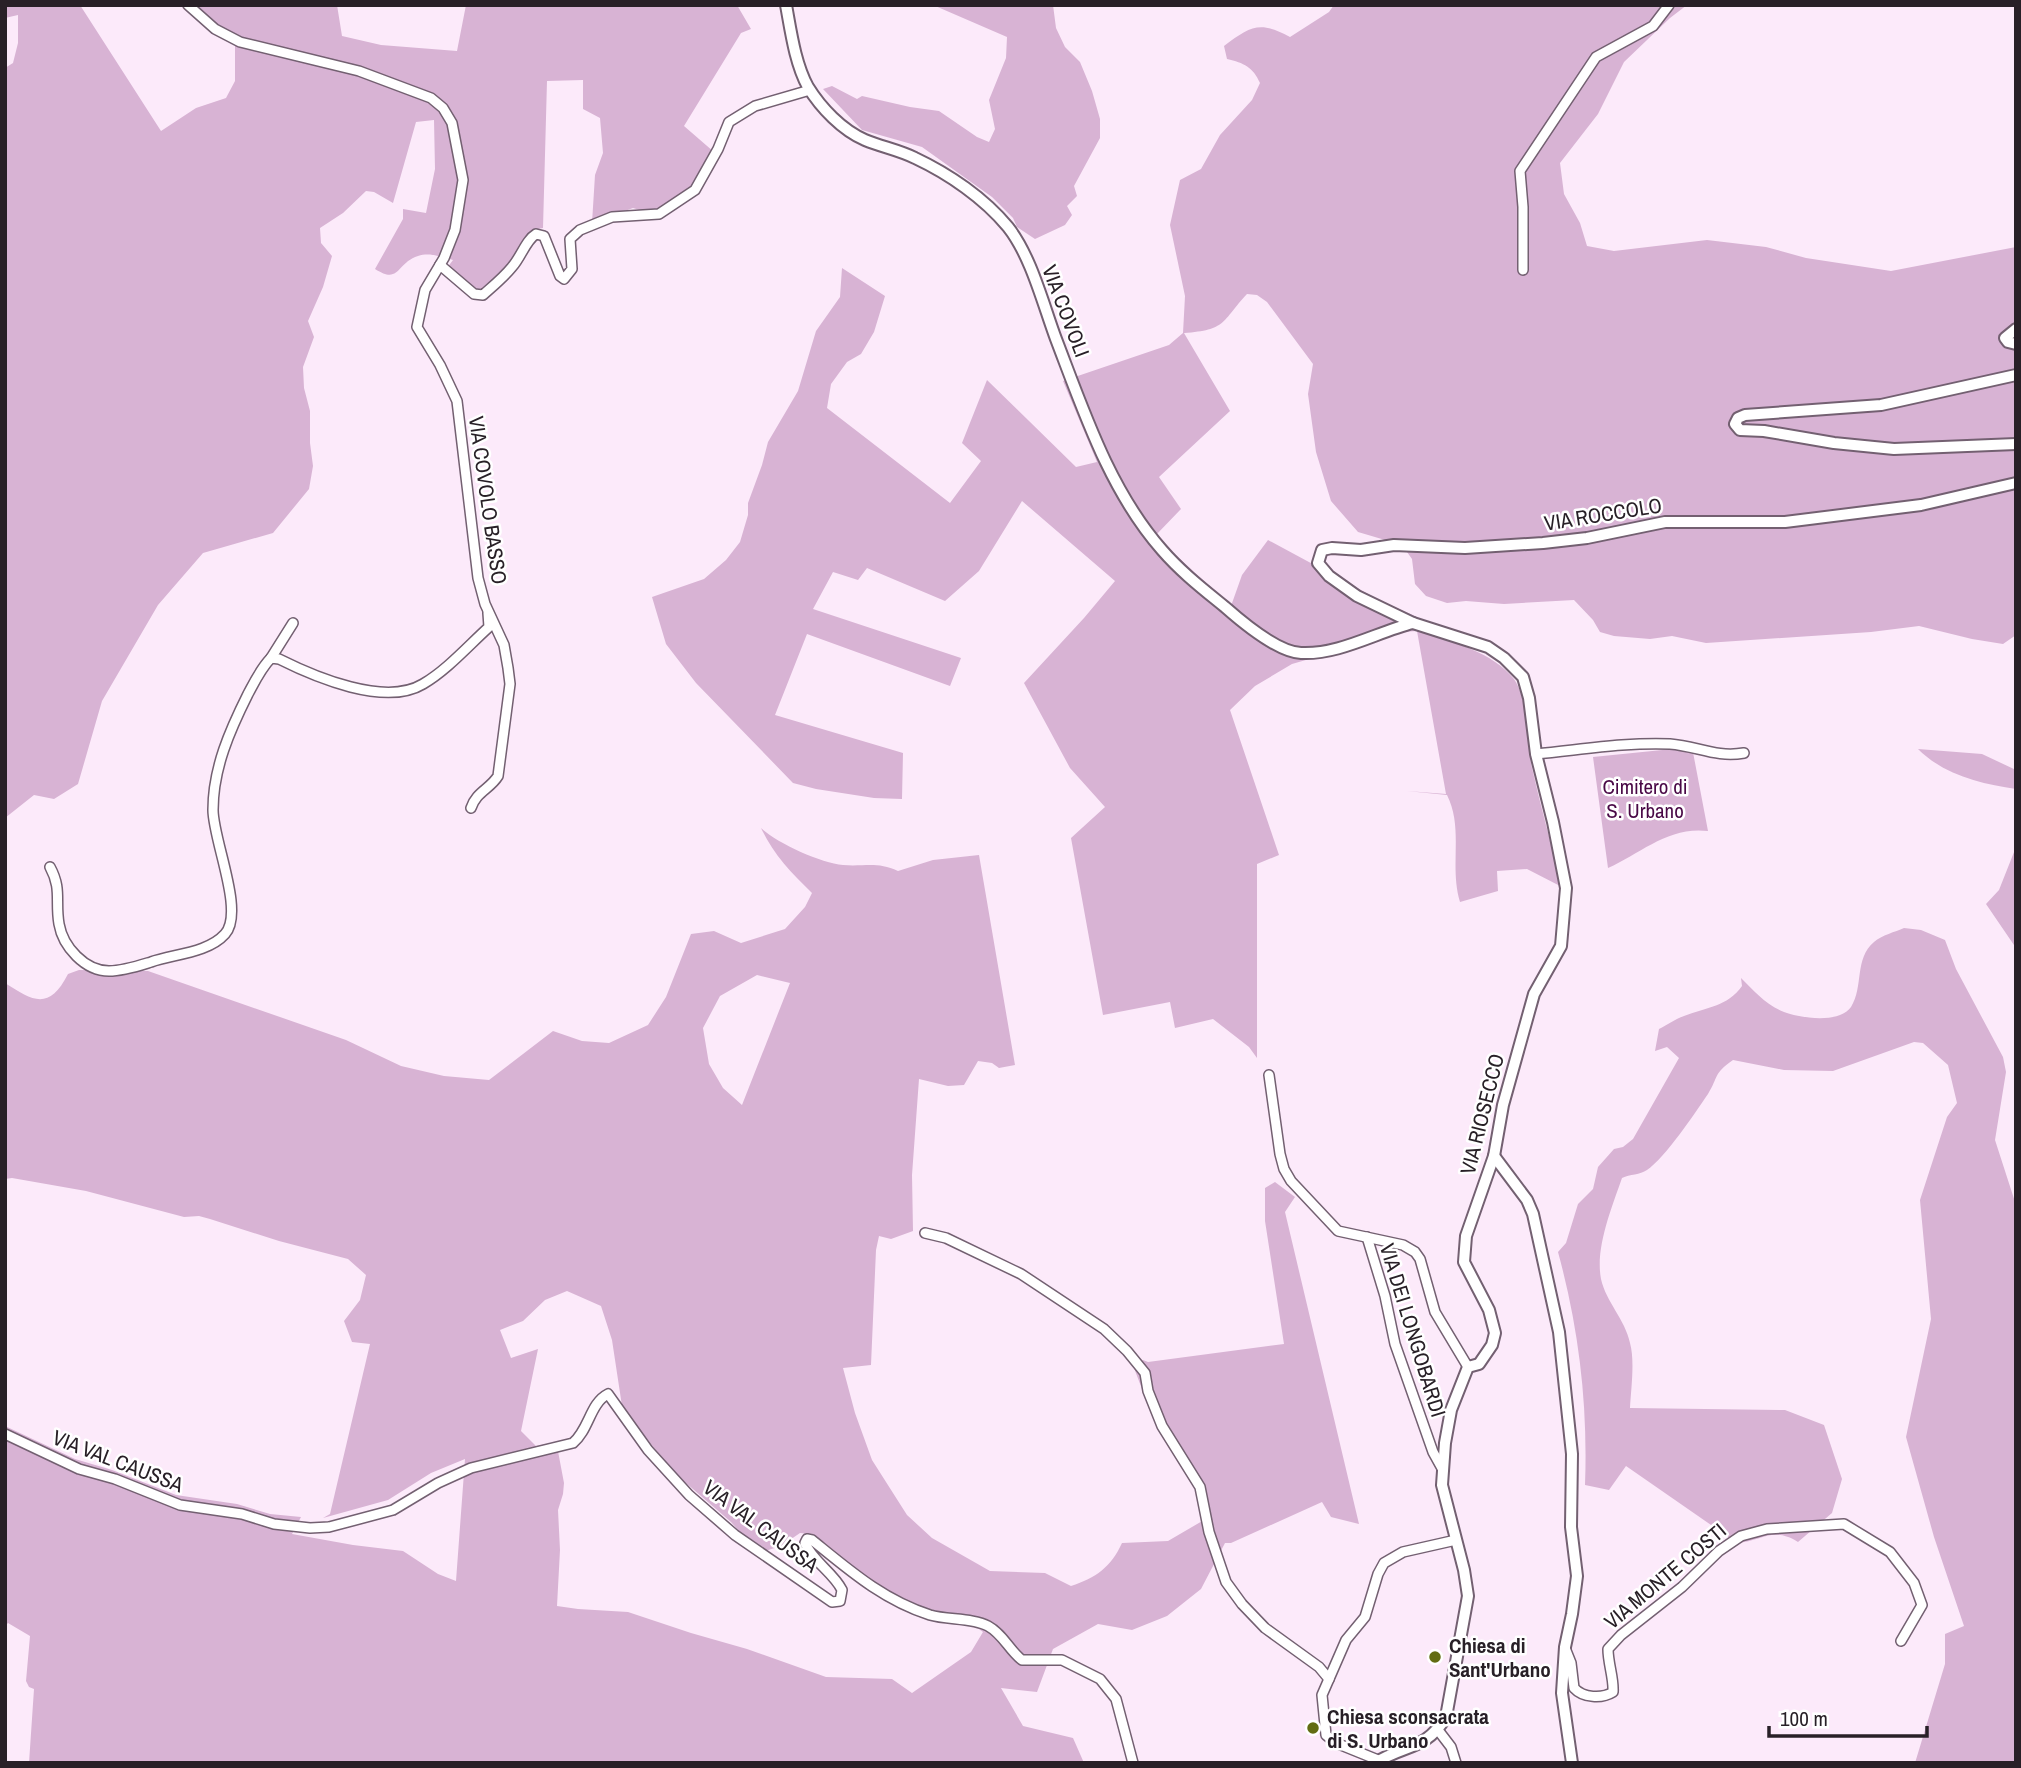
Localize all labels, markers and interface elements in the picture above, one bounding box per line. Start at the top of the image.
street label: VIA COVOLI [1035,261,1097,361]
street label: VIA COVOLO BASSO [462,414,514,586]
street label: VIA ROCCOLO [1542,490,1664,538]
park label: Cimitero di S. Urbano [1602,772,1688,825]
street label: VIA RIOSECCO [1453,1051,1511,1177]
street label: VIA DEI LONGOBARDI [1373,1240,1453,1420]
street label: VIA VAL CAUSSA [48,1423,188,1499]
street label: VIA VAL CAUSSA [697,1473,825,1579]
street label: VIA MONTE COSTI [1598,1516,1732,1636]
place label: Chiesa di Sant'Urbano [1449,1631,1551,1684]
marker: Chiesa di Sant'Urbano [1427,1649,1443,1665]
scale bar [1769,1694,1926,1738]
place label: Chiesa sconsacrata di S. Urbano [1327,1702,1489,1755]
text: 100 m [1780,1704,1828,1733]
marker: Chiesa sconsacrata di S. Urbano [1305,1720,1321,1736]

